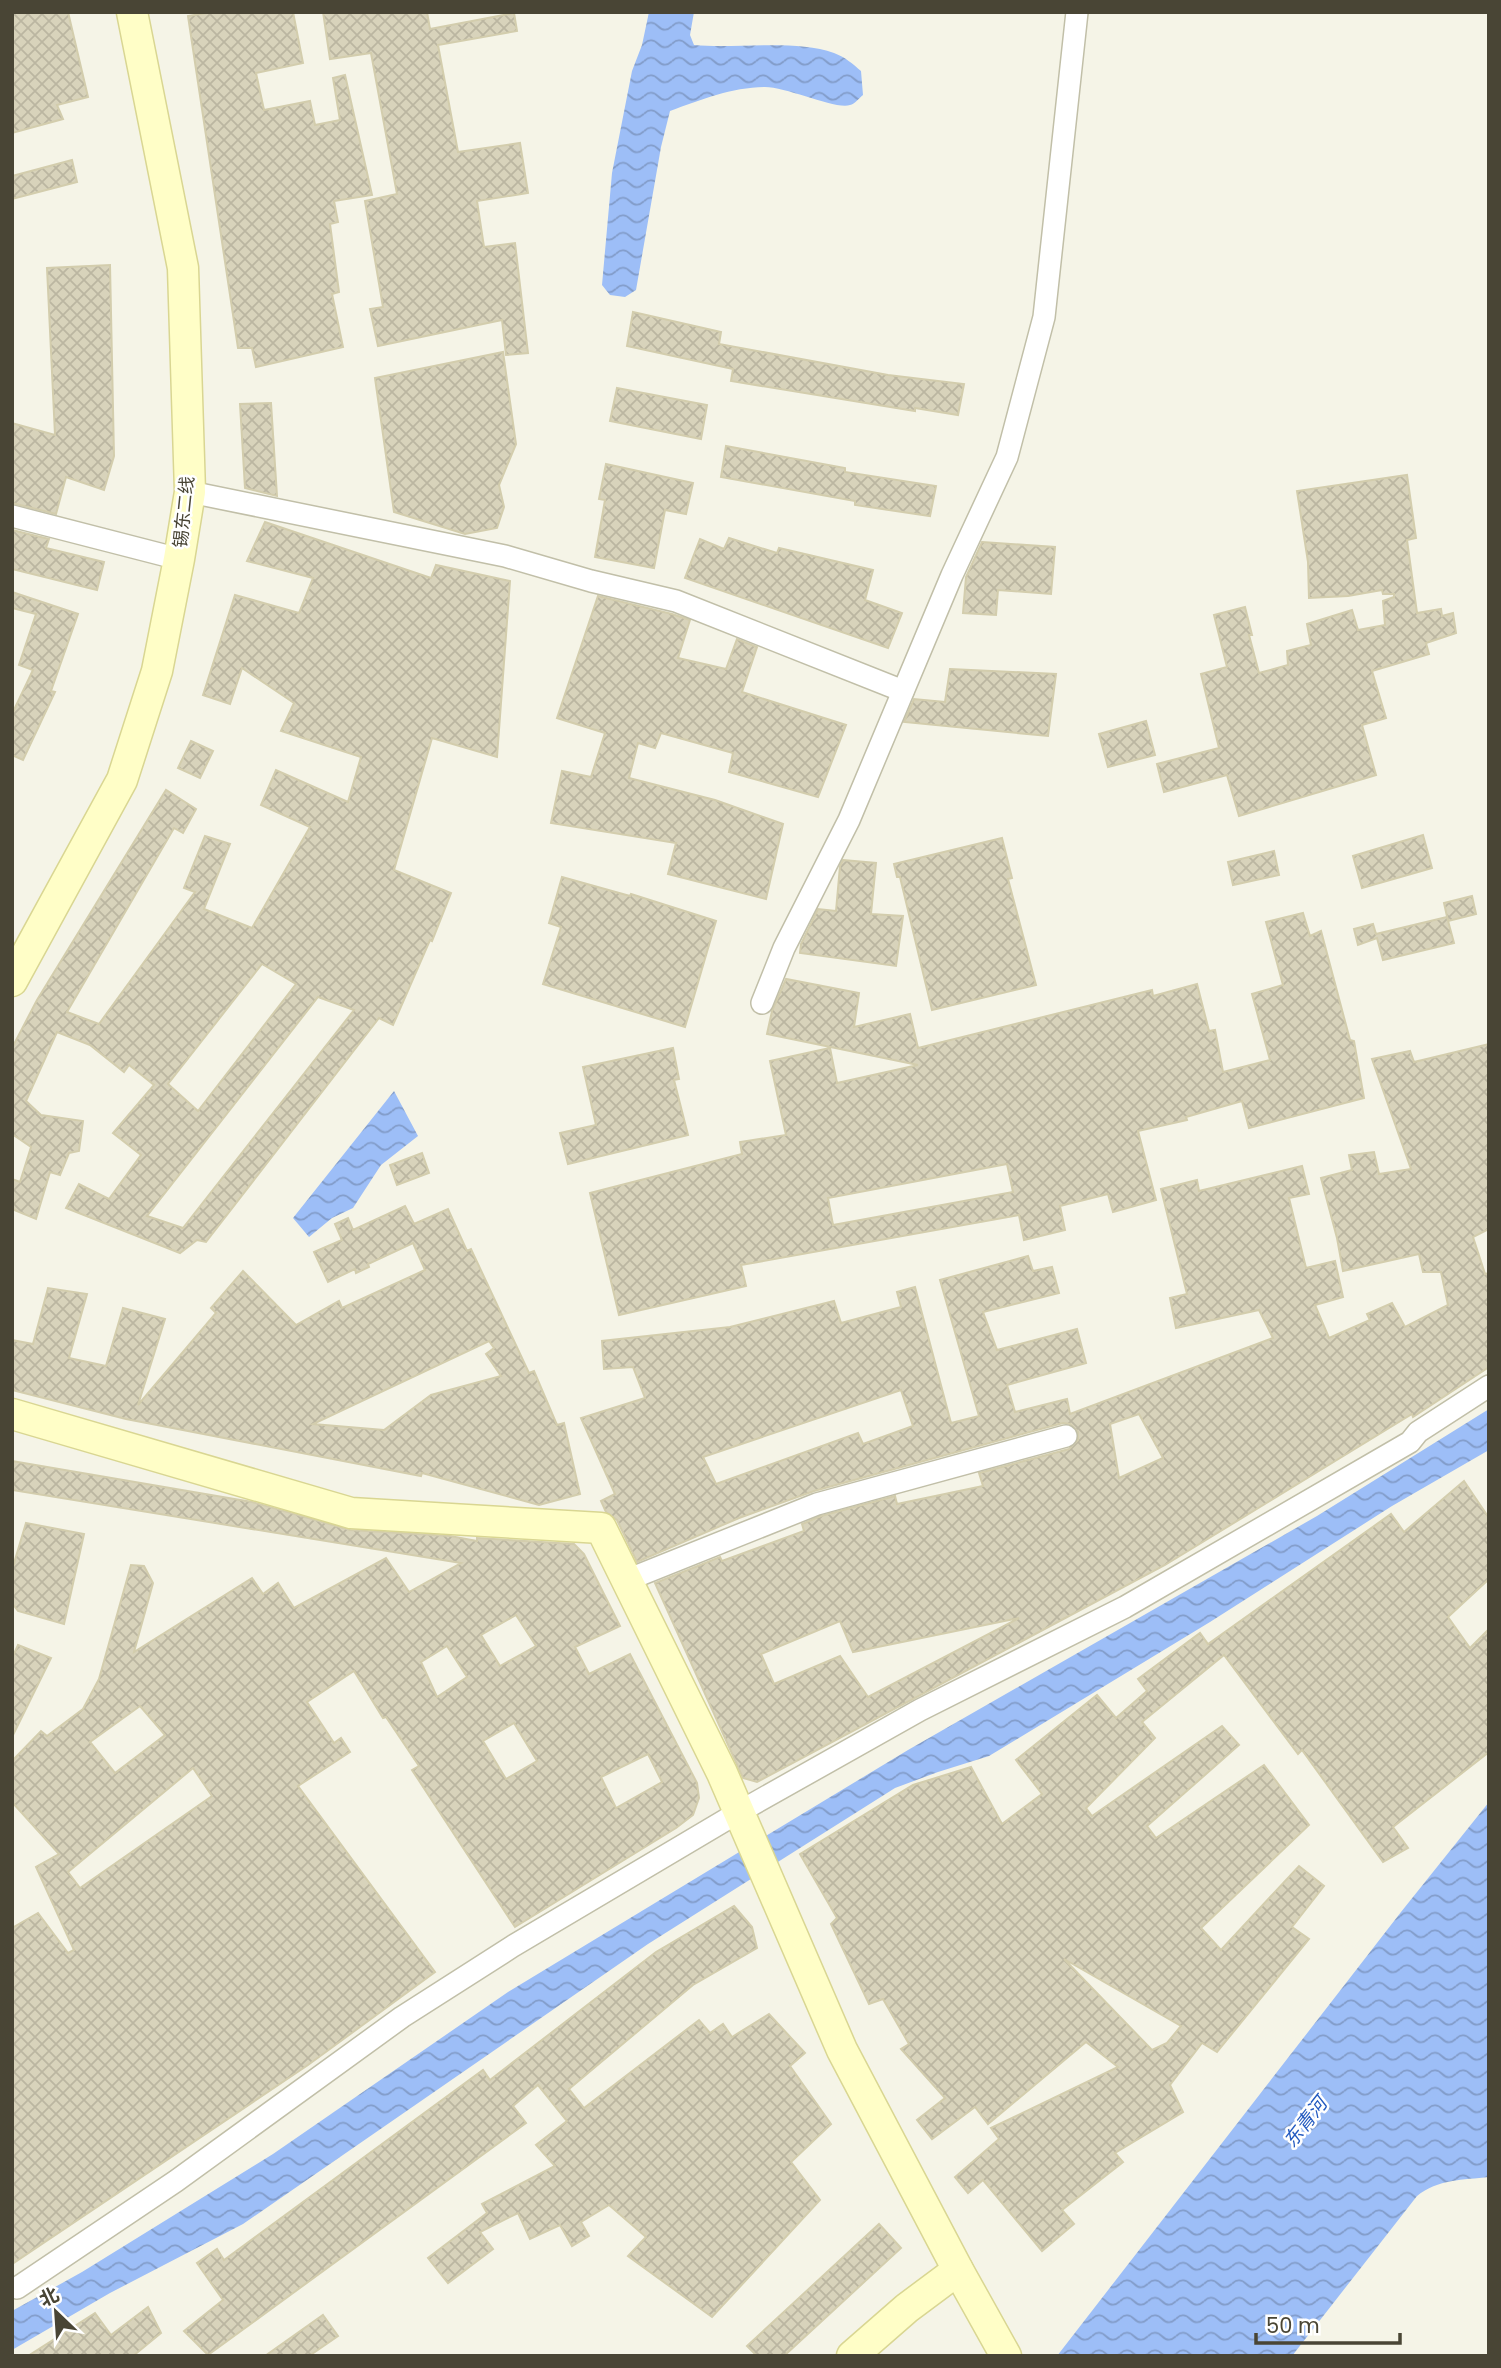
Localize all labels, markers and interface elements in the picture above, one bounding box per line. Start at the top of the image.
street label: 锡东二线 [167,475,200,549]
water label: 东青河 [1277,2088,1336,2153]
north arrow [21,2277,91,2347]
text: 北 [35,2281,63,2313]
scale bar [1256,2302,1400,2346]
text: 50 m [1266,2311,1320,2340]

